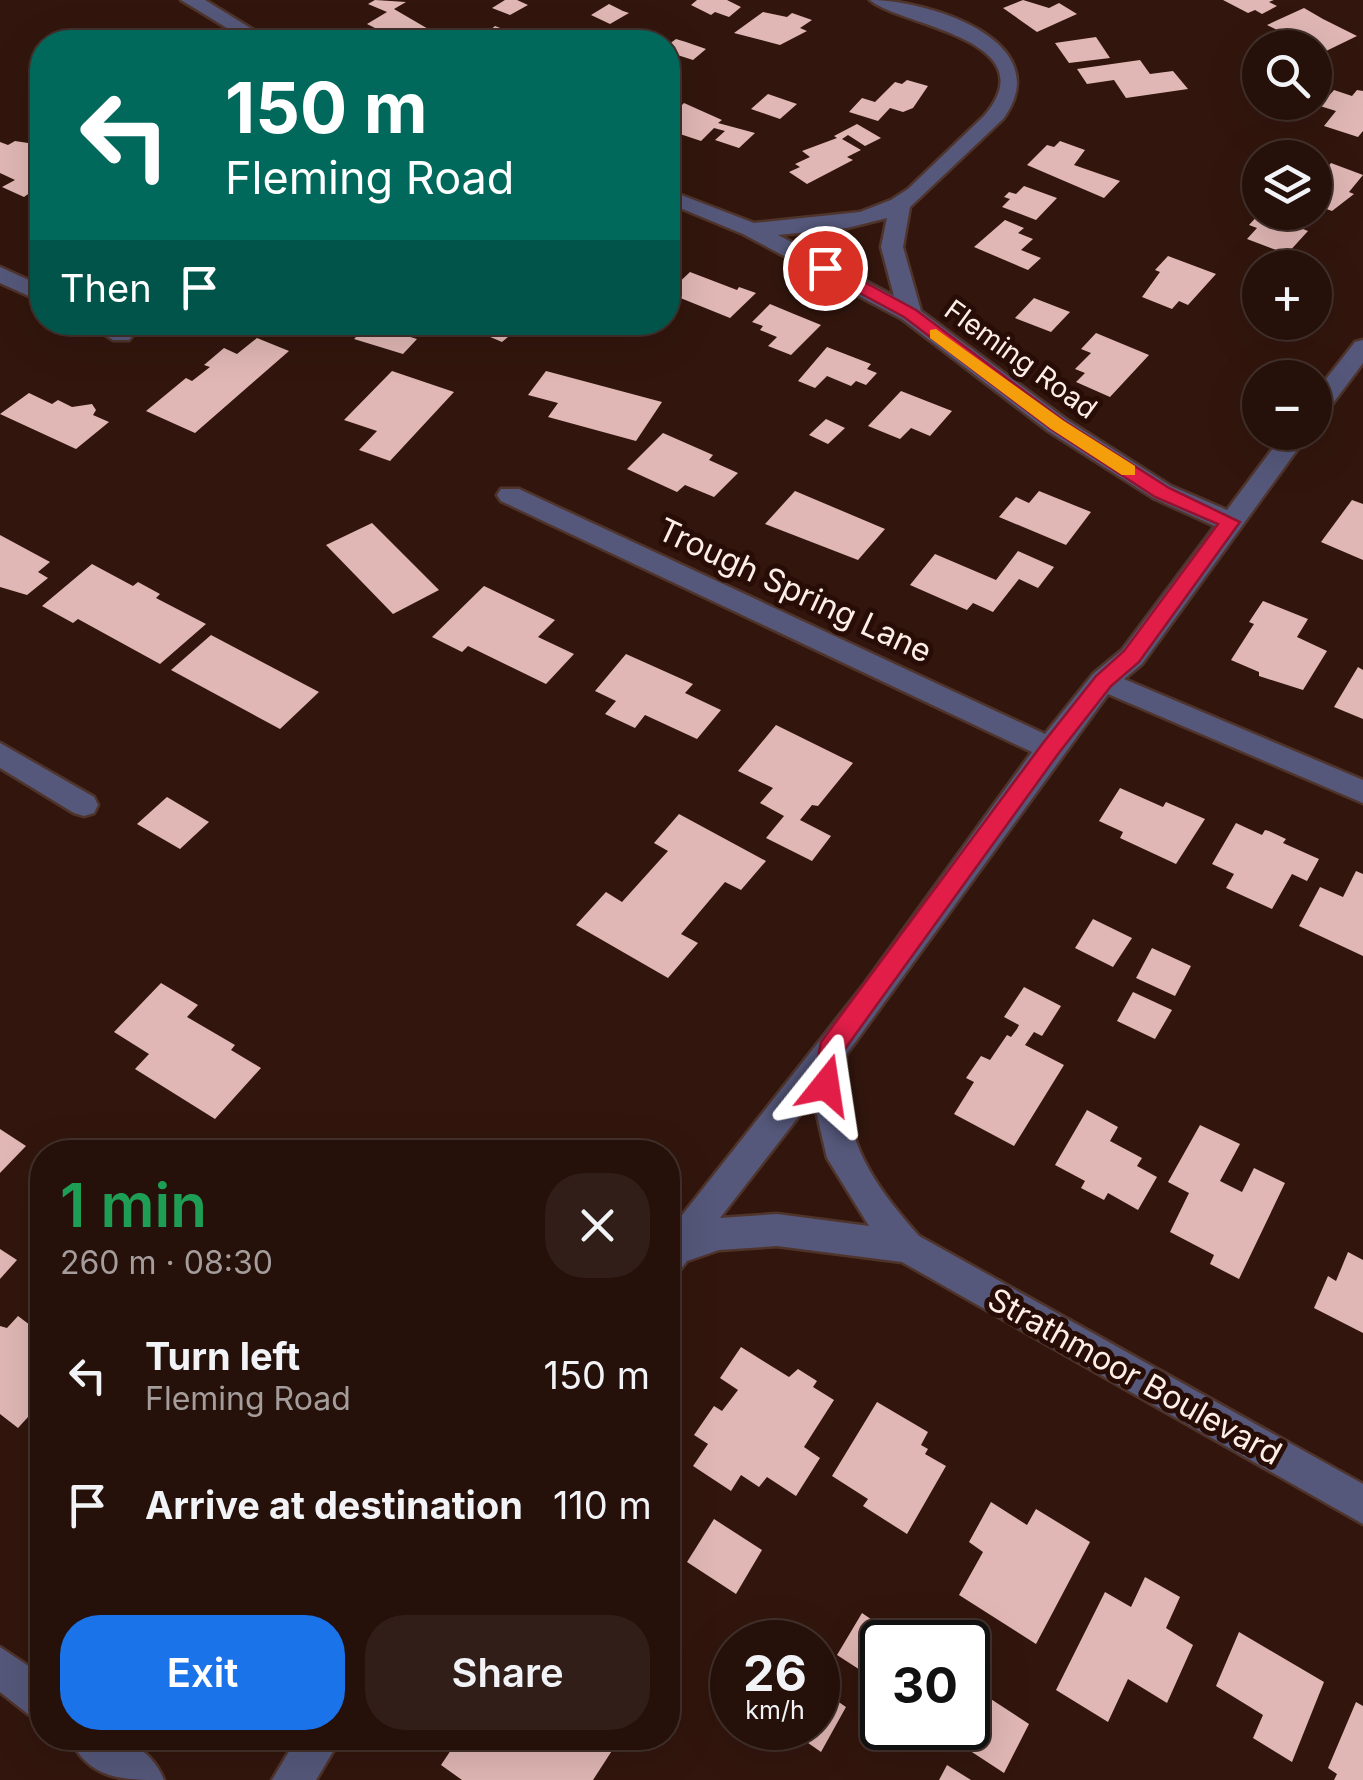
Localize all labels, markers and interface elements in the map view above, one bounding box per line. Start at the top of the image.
map controls [1242,30,1332,450]
button: search [1242,30,1332,120]
text: 150 m [225,65,428,150]
icon: left [60,70,190,200]
button: layers [1242,140,1332,230]
text: Fleming Road [225,150,514,205]
pin [783,226,868,311]
icon: arrive [798,241,853,296]
button: + [1242,250,1332,340]
icon: arrive [172,260,227,315]
text: Then [60,265,152,311]
street label: Fleming Road [938,292,1104,426]
button: − [1242,360,1332,450]
street label: Trough Spring Lane [652,509,938,671]
position arrow [774,1033,878,1137]
text: 1 min [60,1169,207,1241]
button: close [545,1173,650,1278]
text: 260 m · 08:30 [60,1243,273,1282]
street label: Strathmoor Boulevard [981,1279,1289,1473]
text: Turn left [145,1333,300,1379]
icon: left [60,1348,115,1403]
text: 150 m [543,1352,650,1398]
text: Fleming Road [145,1379,351,1418]
icon: arrive [60,1478,115,1533]
text: Arrive at destination [145,1482,523,1528]
text: 110 m [553,1482,652,1528]
button: Exit [60,1615,345,1730]
button: Share [365,1615,650,1730]
speed limit sign: 30 [860,1620,990,1750]
text: 26 [743,1643,807,1703]
text: km/h [745,1695,805,1725]

